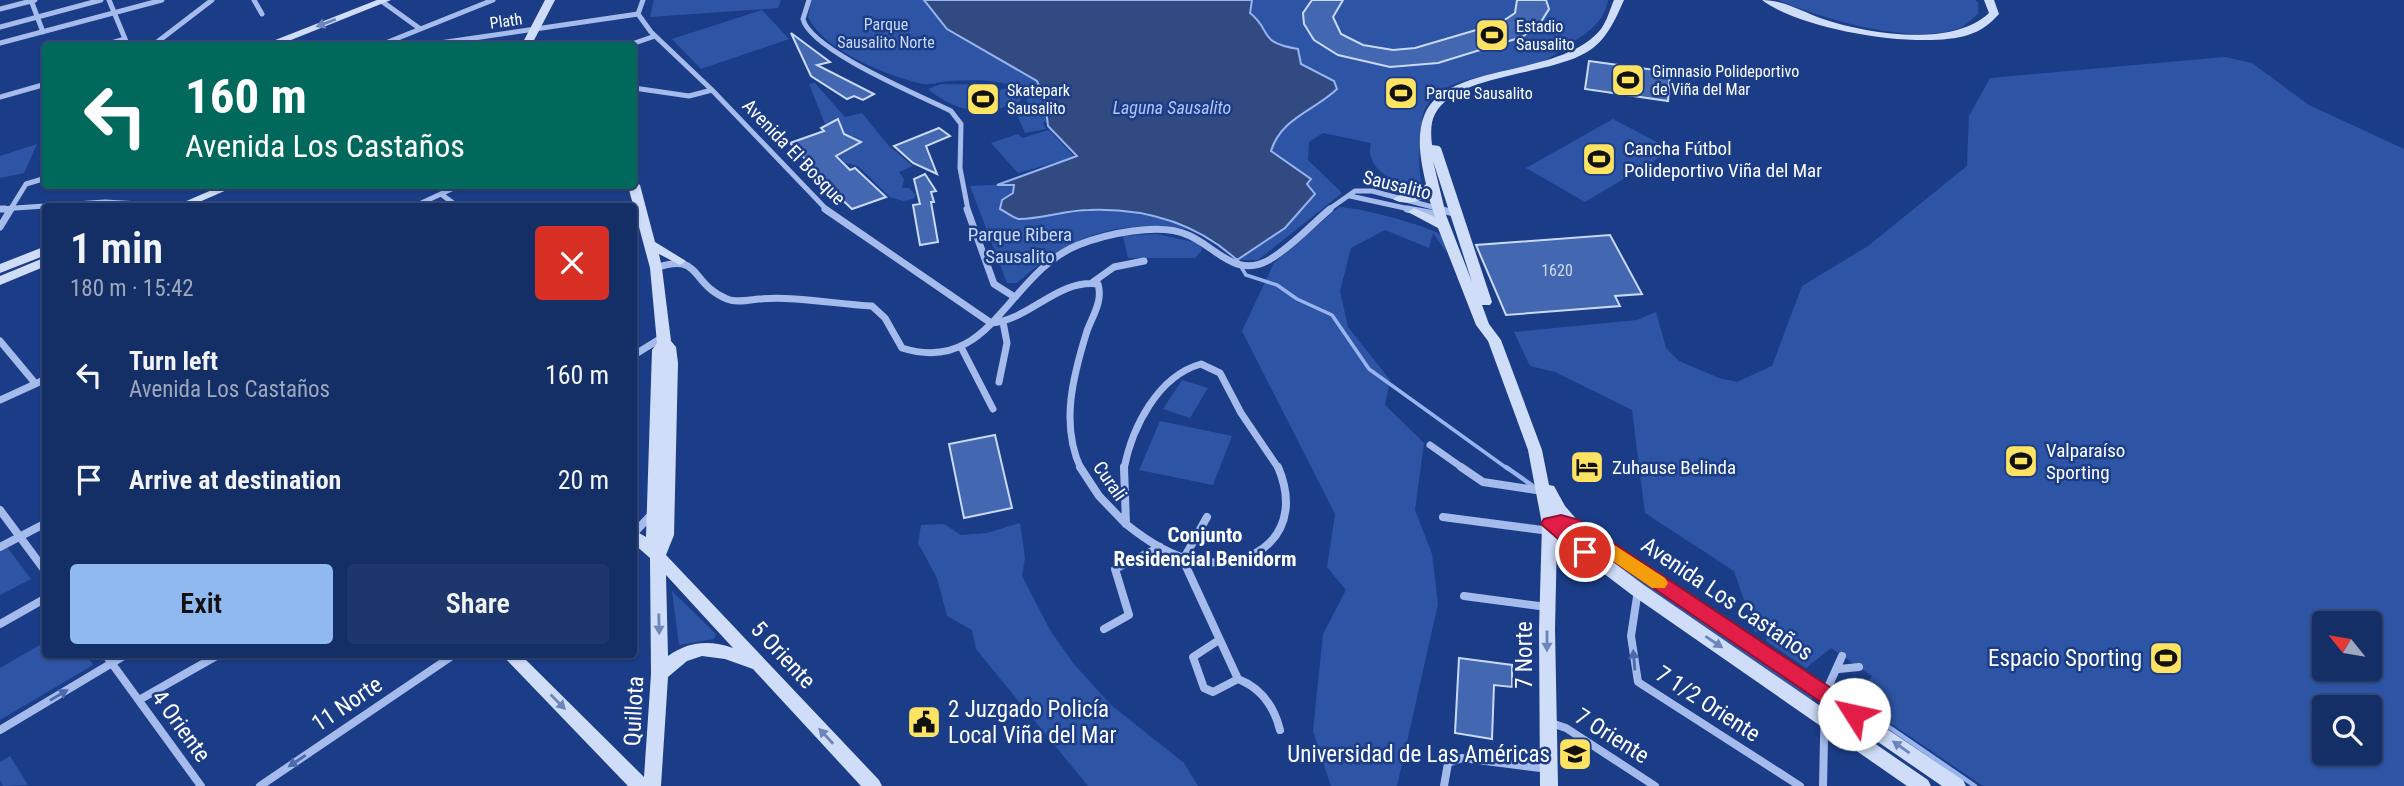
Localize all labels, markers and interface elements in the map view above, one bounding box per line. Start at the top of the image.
street label: Plath [489,9,523,33]
park label: Parque Sausalito Norte [837,15,935,52]
sports icon: Estadio Sausalito [1473,16,1511,54]
one-way arrow [315,17,336,28]
place label: Estadio Sausalito [1516,17,1575,54]
sports icon: Gimnasio Polideportivo de Viña del Mar [1609,61,1647,99]
place label: Gimnasio Polideportivo de Viña del Mar [1652,62,1799,99]
text: 160 m [185,68,307,125]
icon: left [70,70,161,161]
sports icon: Parque Sausalito [1382,74,1420,112]
sports icon: Skatepark Sausalito [964,80,1002,118]
place label: Skatepark Sausalito [1007,81,1071,118]
place label: Parque Sausalito [1426,84,1533,103]
street label: Avenida El Bosque [738,94,850,210]
water label: Laguna Sausalito [1113,97,1231,118]
text: Avenida Los Castaños [185,127,465,165]
place label: Cancha Fútbol Polideportivo Viña del Mar [1624,137,1822,182]
sports icon: Cancha Fútbol Polideportivo Viña del Mar [1580,140,1618,178]
street label: Sausalito [1360,165,1434,205]
park label: Parque Ribera Sausalito [968,223,1072,268]
text: 1 min [70,224,163,273]
button: close [535,226,609,300]
house number: 1620 [1541,261,1573,280]
text: 180 m · 15:42 [70,275,194,302]
text: Turn left [129,346,218,376]
icon: left [70,356,108,394]
text: 160 m [545,360,609,390]
text: Avenida Los Castaños [129,376,330,403]
place label: Valparaíso Sporting [2046,439,2125,484]
sports icon: Valparaíso Sporting [2002,442,2040,480]
hotel icon: Zuhause Belinda [1568,448,1606,486]
place label: Zuhause Belinda [1612,456,1736,479]
street label: Curali [1088,457,1132,505]
icon: arrive [70,461,108,499]
text: Arrive at destination [129,465,341,495]
text: 20 m [558,465,609,495]
pin [1555,522,1615,582]
district label: Conjunto Residencial Benidorm [1113,523,1297,571]
street label: Avenida Los Castaños [1636,532,1818,666]
icon: arrive [1566,533,1604,571]
button: Exit [70,564,333,644]
button: Share [347,564,609,644]
north arrow [2312,611,2382,681]
map controls [2312,611,2382,765]
one-way arrow [653,613,665,635]
street label: 5 Oriente [745,616,821,694]
street label: 7 Norte [1511,621,1538,689]
one-way arrow [1541,631,1553,653]
one-way arrow [1705,635,1723,649]
sports icon: Espacio Sporting [2147,639,2185,677]
place label: Espacio Sporting [1988,645,2142,672]
one-way arrow [1628,649,1639,671]
street label: 7 1/2 Oriente [1651,660,1765,748]
street label: 11 Norte [307,671,387,737]
street label: Quillota [619,675,649,747]
position arrow [1817,677,1891,751]
street label: 4 Oriente [146,685,216,767]
one-way arrow [49,689,68,701]
one-way arrow [549,694,566,710]
button: search [2312,695,2382,765]
place label: 2 Juzgado Policía Local Viña del Mar [948,696,1116,749]
public building icon: 2 Juzgado Policía Local Viña del Mar [905,703,943,741]
street label: 7 Oriente [1570,703,1654,769]
one-way arrow [819,728,835,745]
school or university icon: Universidad de Las Américas [1556,735,1594,773]
one-way arrow [1892,740,1910,754]
place label: Universidad de Las Américas [1287,741,1550,768]
one-way arrow [288,754,306,768]

